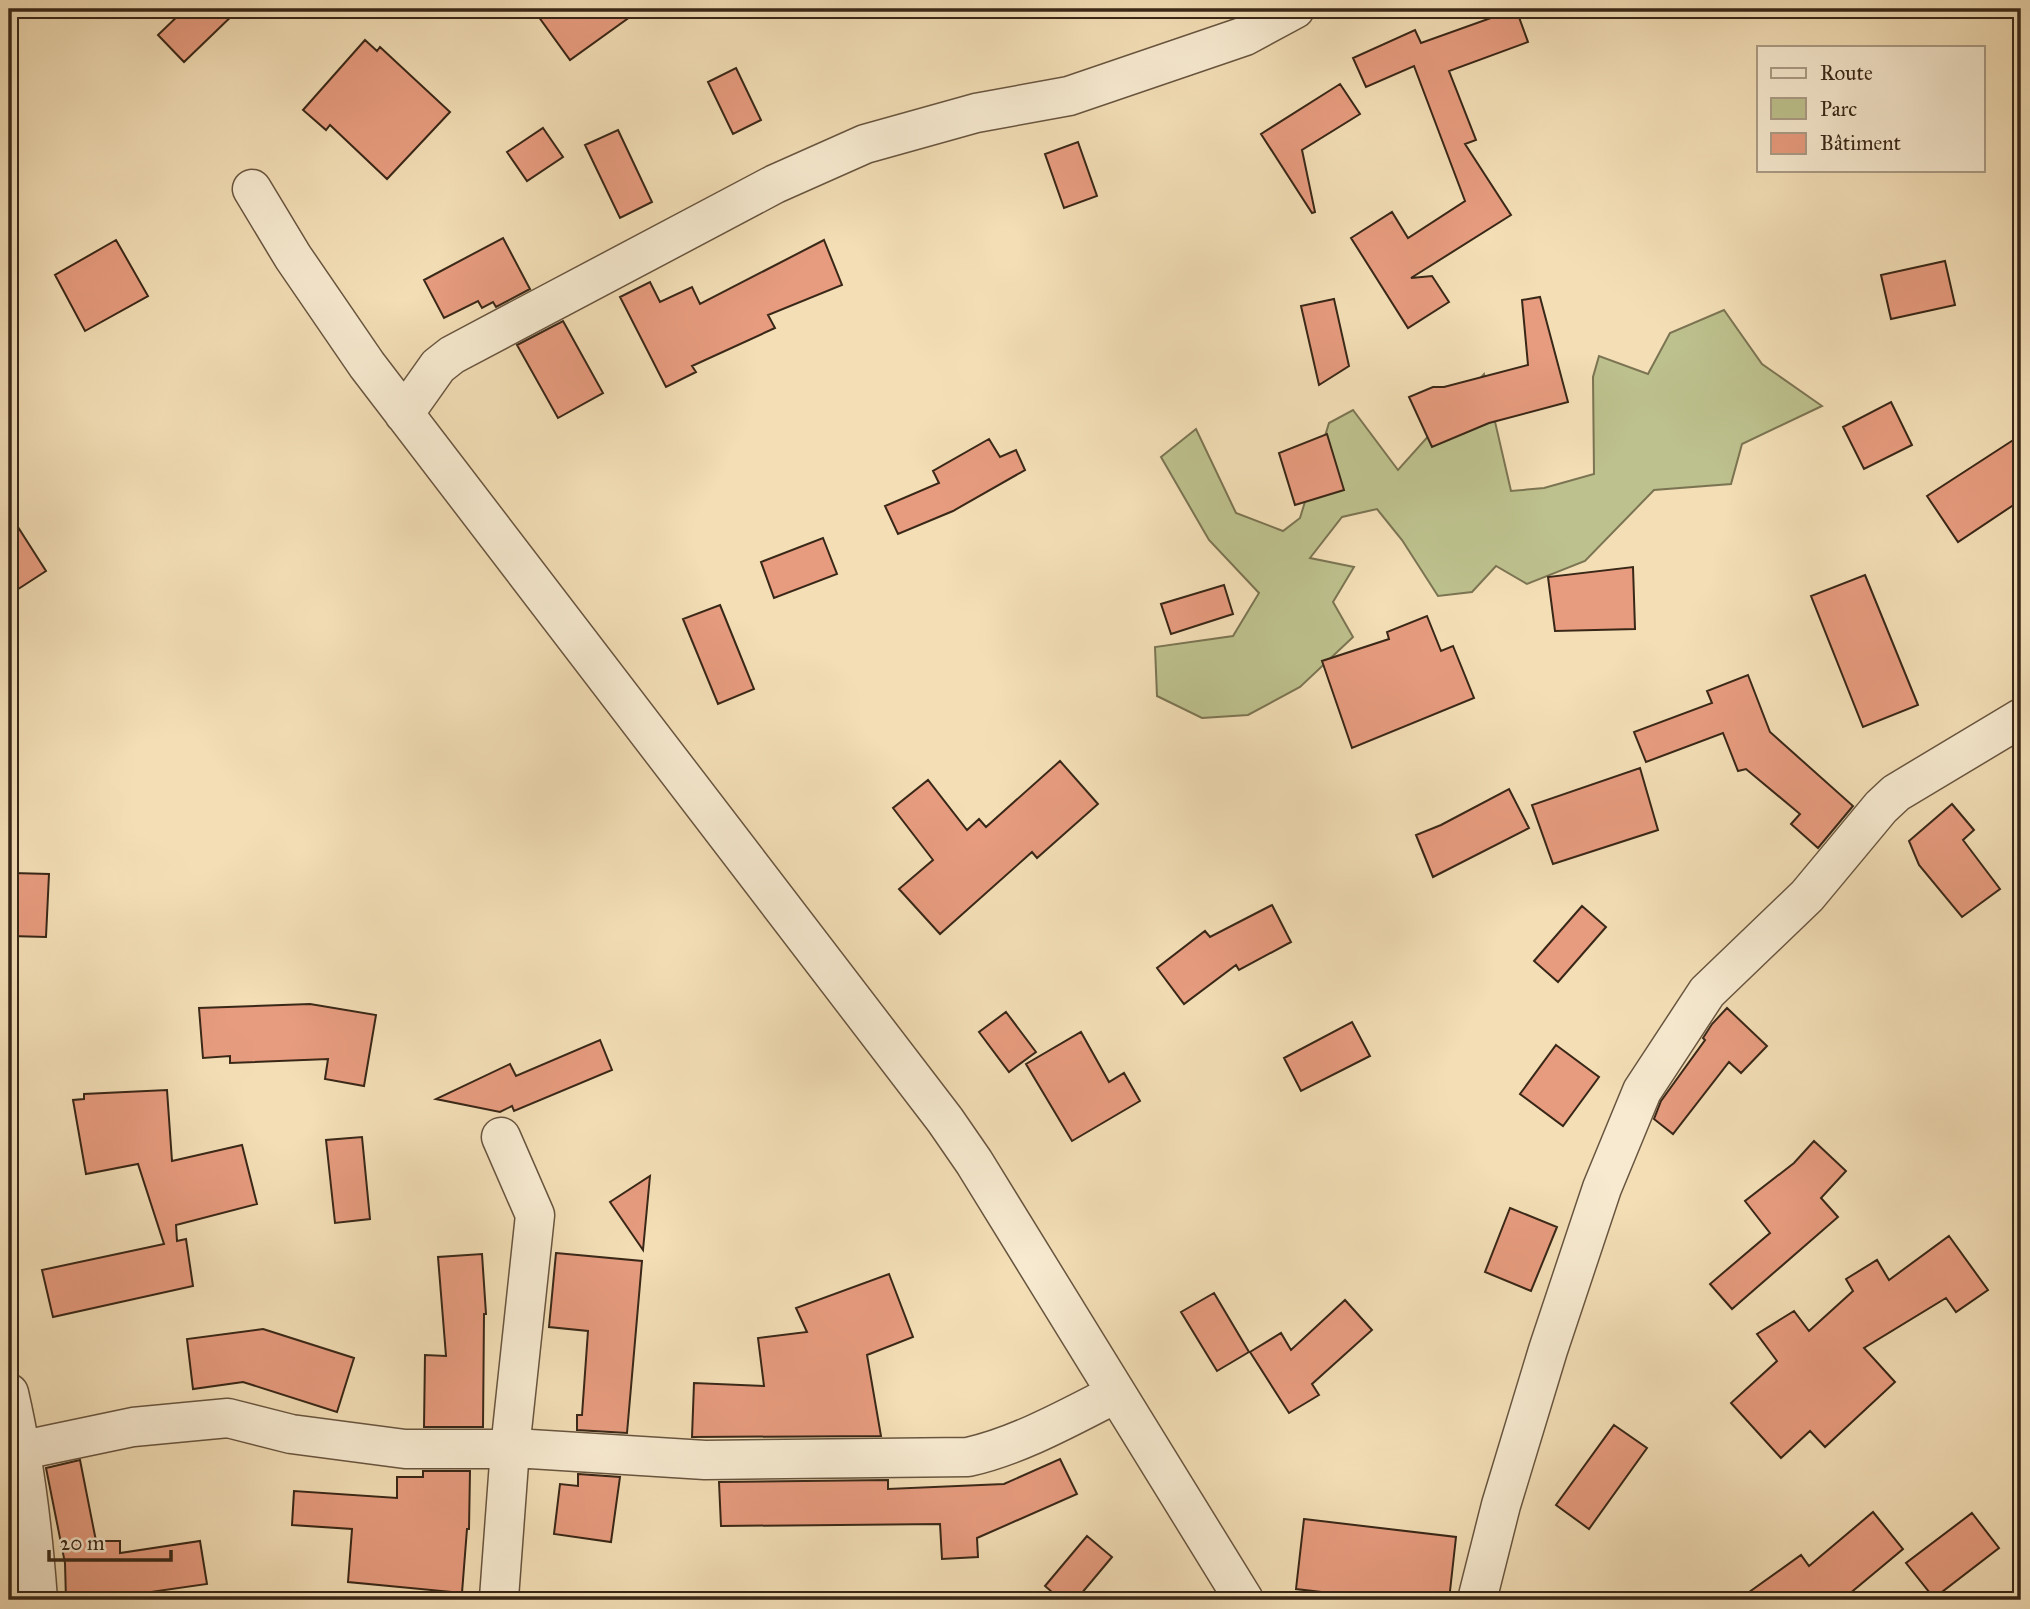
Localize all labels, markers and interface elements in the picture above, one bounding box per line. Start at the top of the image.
legend [1757,46,1984,172]
text: Route [1820,60,1873,86]
text: Parc [1820,96,1857,122]
text: Bâtiment [1820,130,1902,156]
scale bar [49,1518,172,1562]
text: 20 m [60,1530,105,1556]

